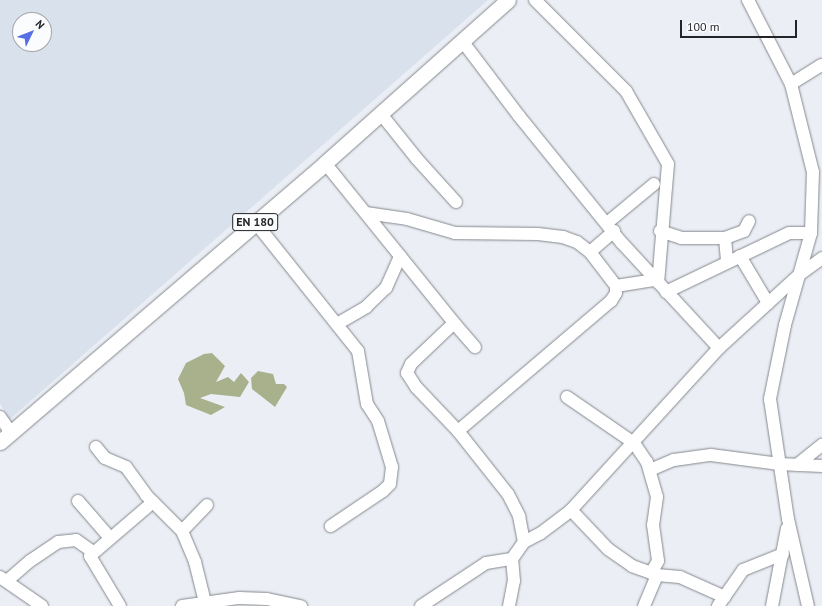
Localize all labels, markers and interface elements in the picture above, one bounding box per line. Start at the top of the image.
north arrow [12,12,52,52]
scale bar [682,12,799,38]
text: N [32,17,48,32]
text: 100 m [687,19,720,34]
road number: EN 180 [232,212,278,232]

